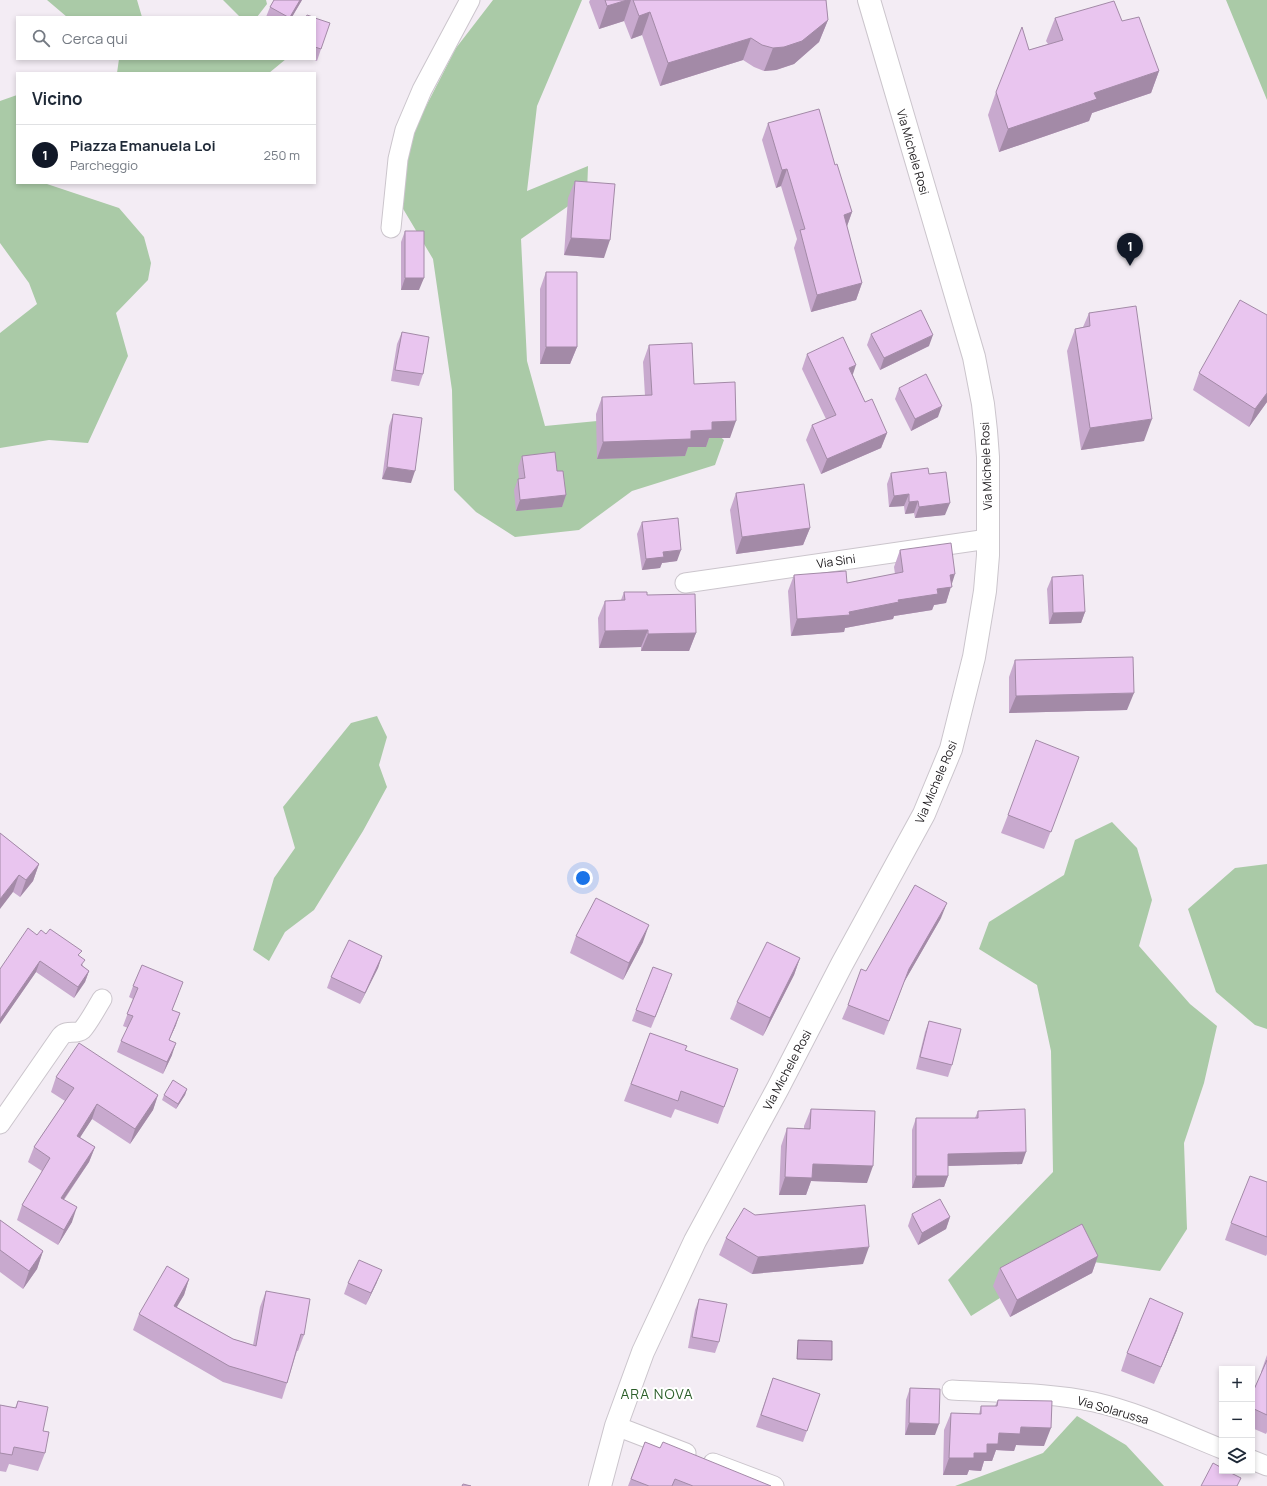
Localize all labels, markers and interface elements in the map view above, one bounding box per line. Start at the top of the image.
search box [16,16,316,60]
icon: search [30,27,52,49]
text: Cerca qui [62,28,128,49]
text: Vicino [32,87,83,110]
street label: Via Michele Rosi [893,107,933,197]
text: Piazza Emanuela Loi [70,135,216,156]
text: 1 [42,146,48,164]
text: 250 m [264,146,300,164]
text: Parcheggio [70,156,138,174]
pin: 1 [1117,233,1143,266]
street label: Via Michele Rosi [976,421,996,511]
street label: Via Sini [815,550,857,572]
street label: Via Michele Rosi [911,738,961,826]
your location [573,868,593,888]
street label: Via Michele Rosi [759,1027,815,1113]
map controls [1219,1366,1255,1474]
button: + [1219,1366,1255,1402]
district label: ARA NOVA [621,1384,694,1403]
street label: Via Solarussa [1075,1392,1151,1428]
button: − [1219,1402,1255,1438]
button: layers [1219,1438,1255,1474]

